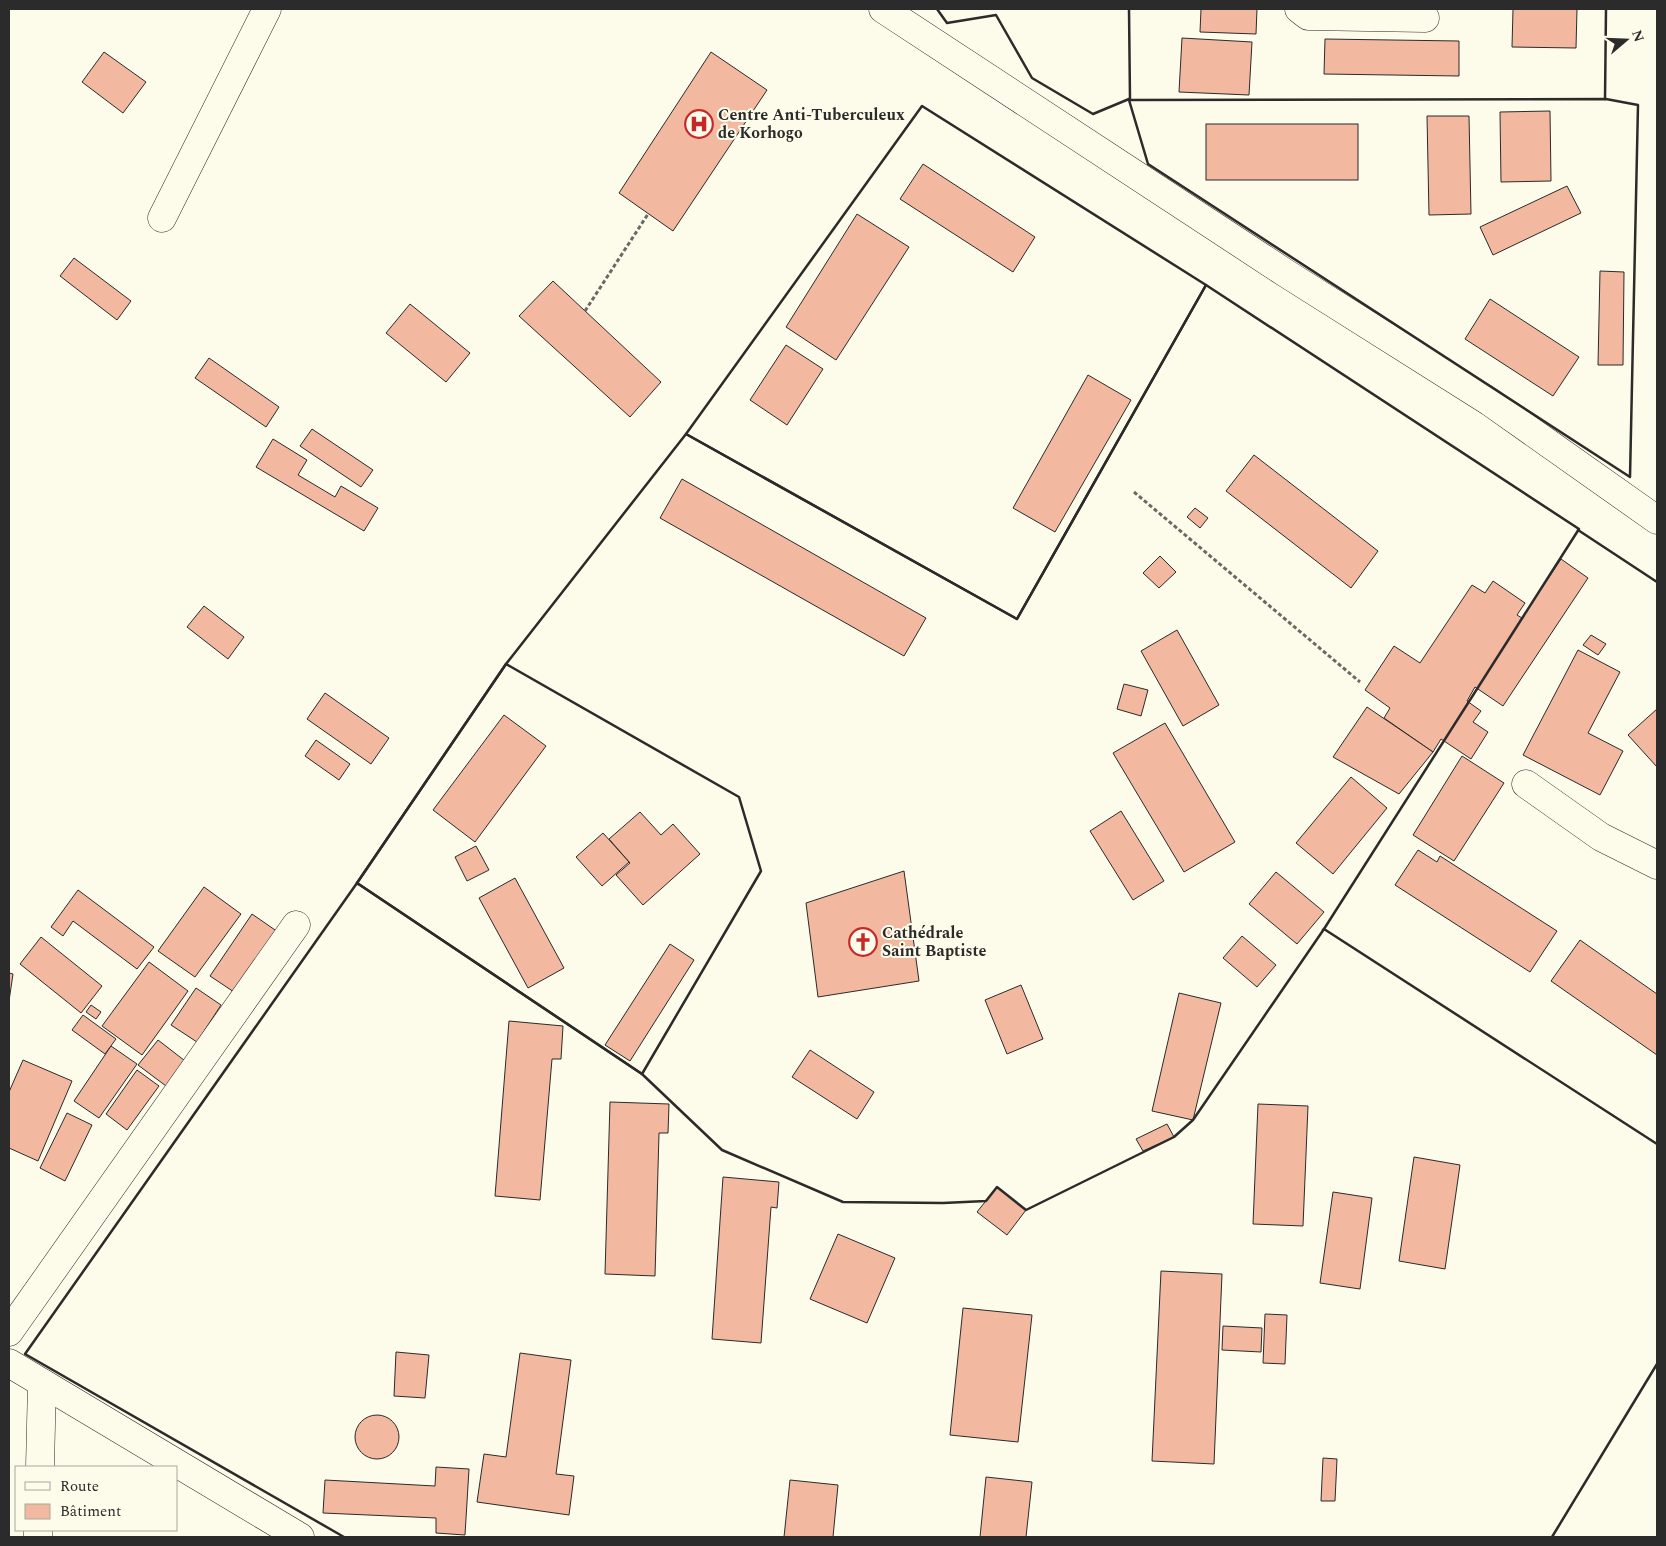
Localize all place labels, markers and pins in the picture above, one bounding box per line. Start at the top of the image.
place label: Centre Anti-Tuberculeux de Korhogo [718,103,905,145]
hospital icon: Centre Anti-Tuberculeux de Korhogo [684,109,714,139]
place label: Cathédrale Saint Baptiste [882,921,987,963]
church icon: Cathédrale Saint Baptiste [848,927,878,957]

